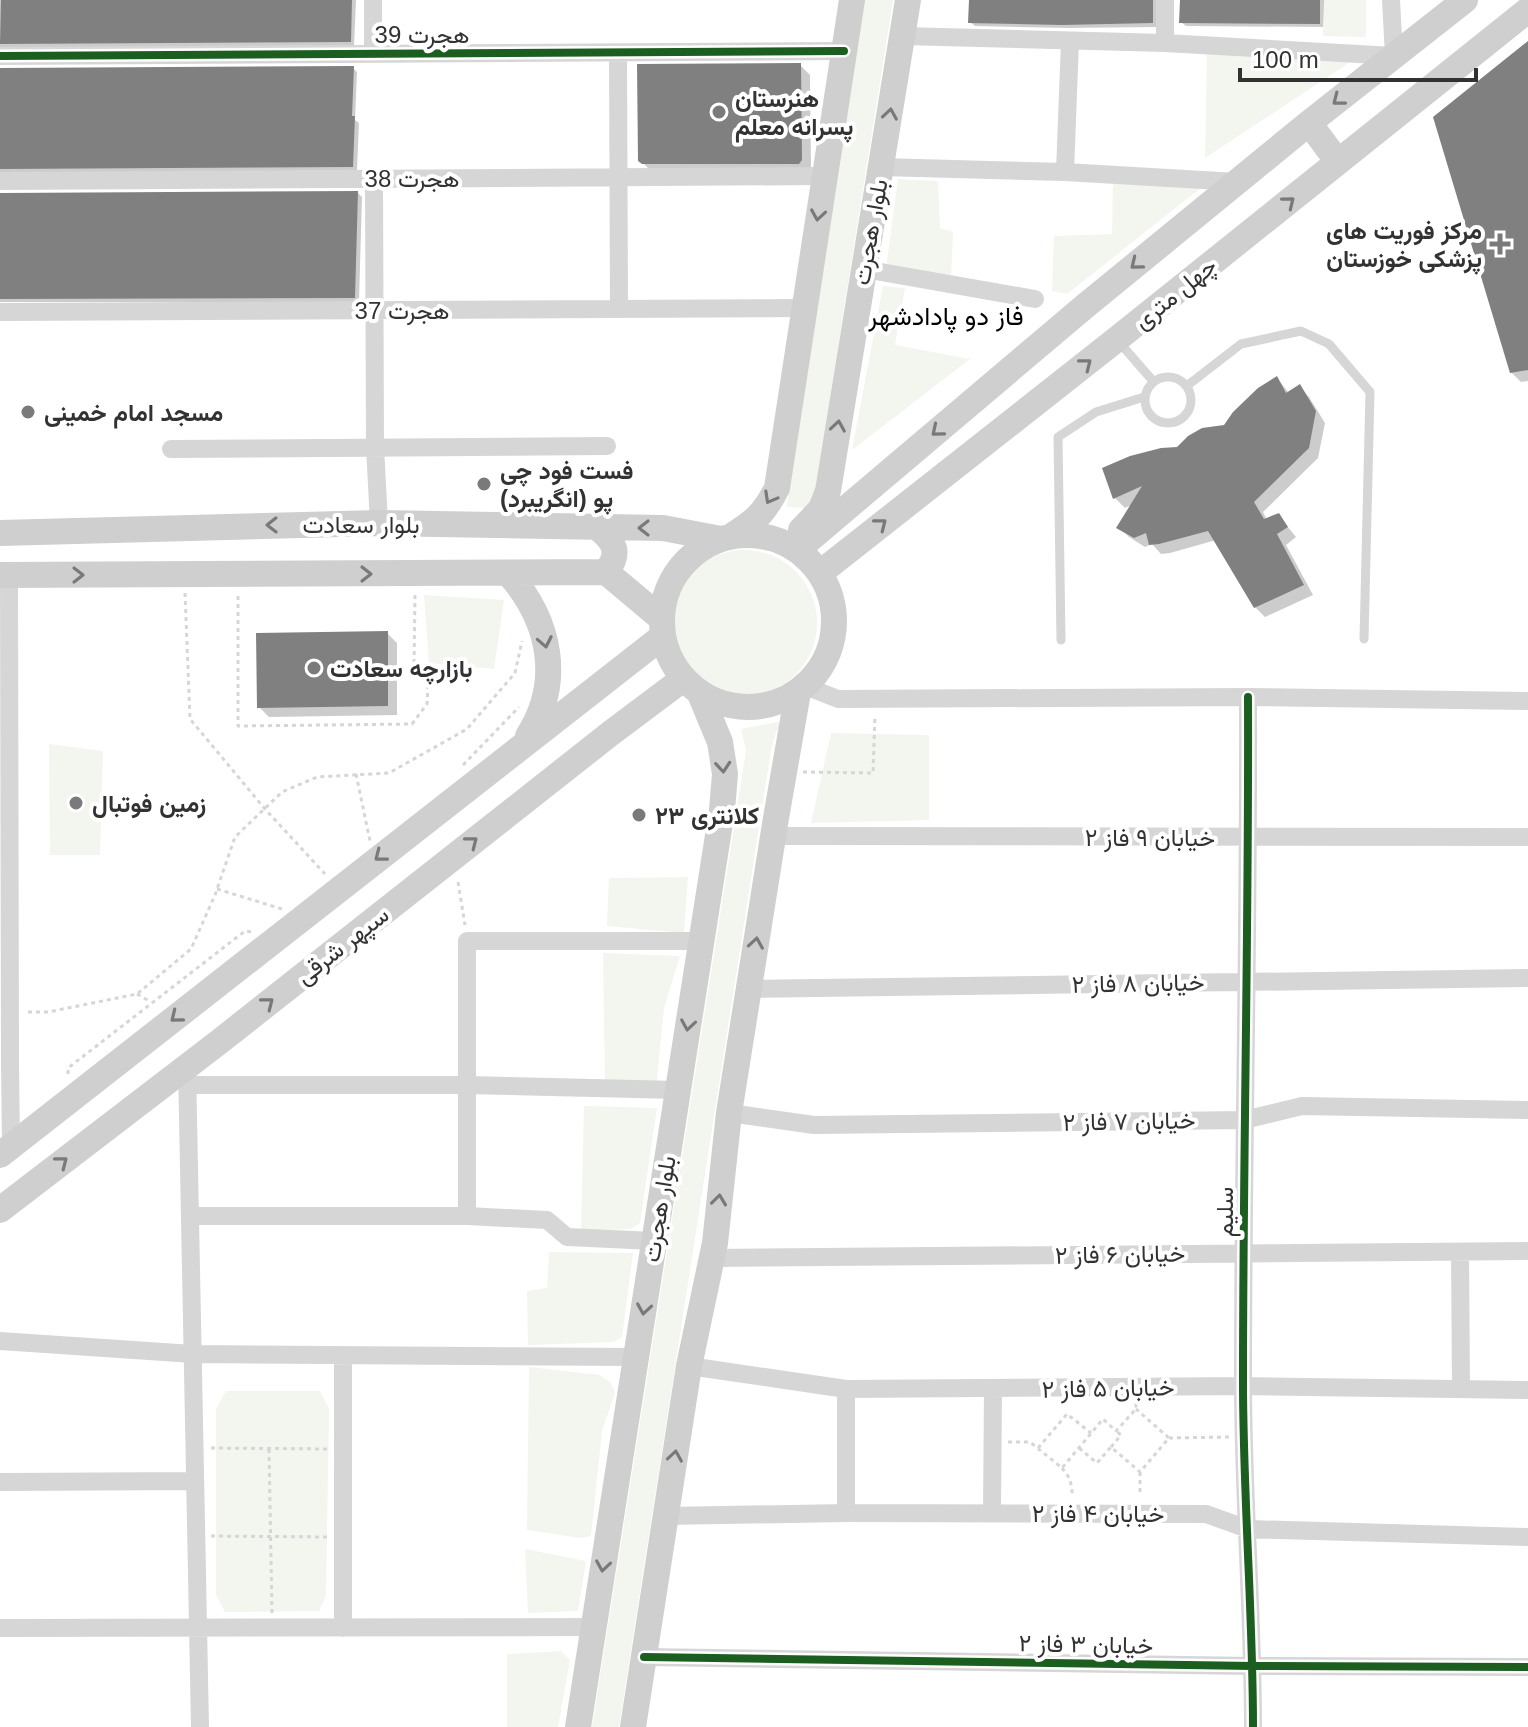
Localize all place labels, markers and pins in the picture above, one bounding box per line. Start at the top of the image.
place label: هنرستان پسرانه معلم [735,85,853,143]
marker: هنرستان پسرانه معلم [710,103,728,121]
place label: مرکز فوریت های پزشکی خوزستان [1326,217,1482,275]
marker: مرکز فوریت های پزشکی خوزستان [1489,233,1511,255]
place label: مسجد امام خمینی [44,399,223,429]
marker: مسجد امام خمینی [19,403,37,421]
place label: فست فود چی پو (انگریبرد) [500,457,634,515]
marker: فست فود چی پو (انگریبرد) [475,475,493,493]
place label: بازارچه سعادت [330,655,473,685]
marker: بازارچه سعادت [305,659,323,677]
place label: زمین فوتبال [92,790,206,819]
marker: زمین فوتبال [67,794,85,812]
place label: کلانتری ۲۳ [655,802,759,831]
marker: کلانتری ۲۳ [630,806,648,824]

